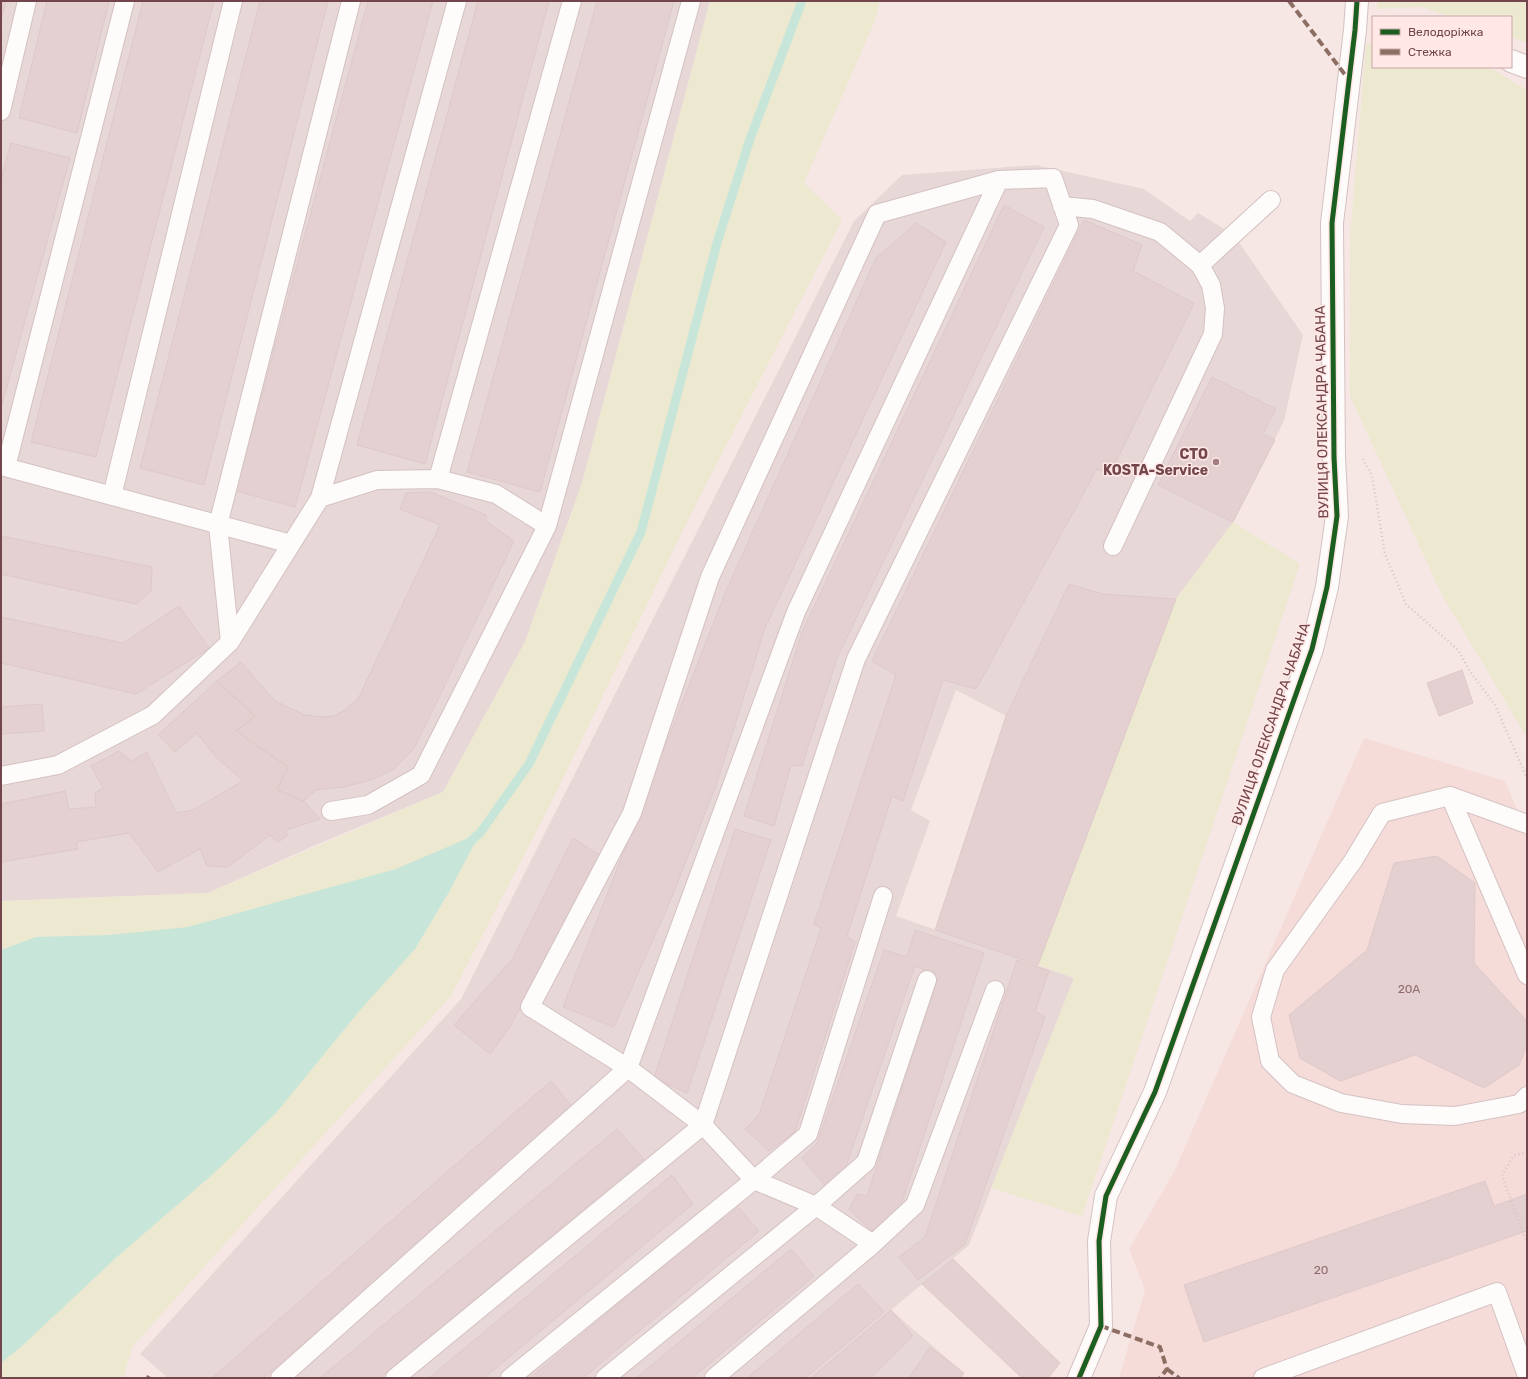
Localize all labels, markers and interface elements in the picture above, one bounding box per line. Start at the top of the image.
legend [1372,16,1512,68]
text: Велодоріжка [1408,25,1483,39]
text: Стежка [1408,45,1452,59]
street label: ВУЛИЦЯ ОЛЕКСАНДРА ЧАБАНА [1312,305,1332,519]
place label: СТО KOSTA-Service [1103,446,1208,479]
marker: СТО KOSTA-Service [1211,457,1221,467]
street label: ВУЛИЦЯ ОЛЕКСАНДРА ЧАБАНА [1228,620,1314,828]
house number: 20А [1398,982,1420,996]
house number: 20 [1314,1263,1328,1277]

